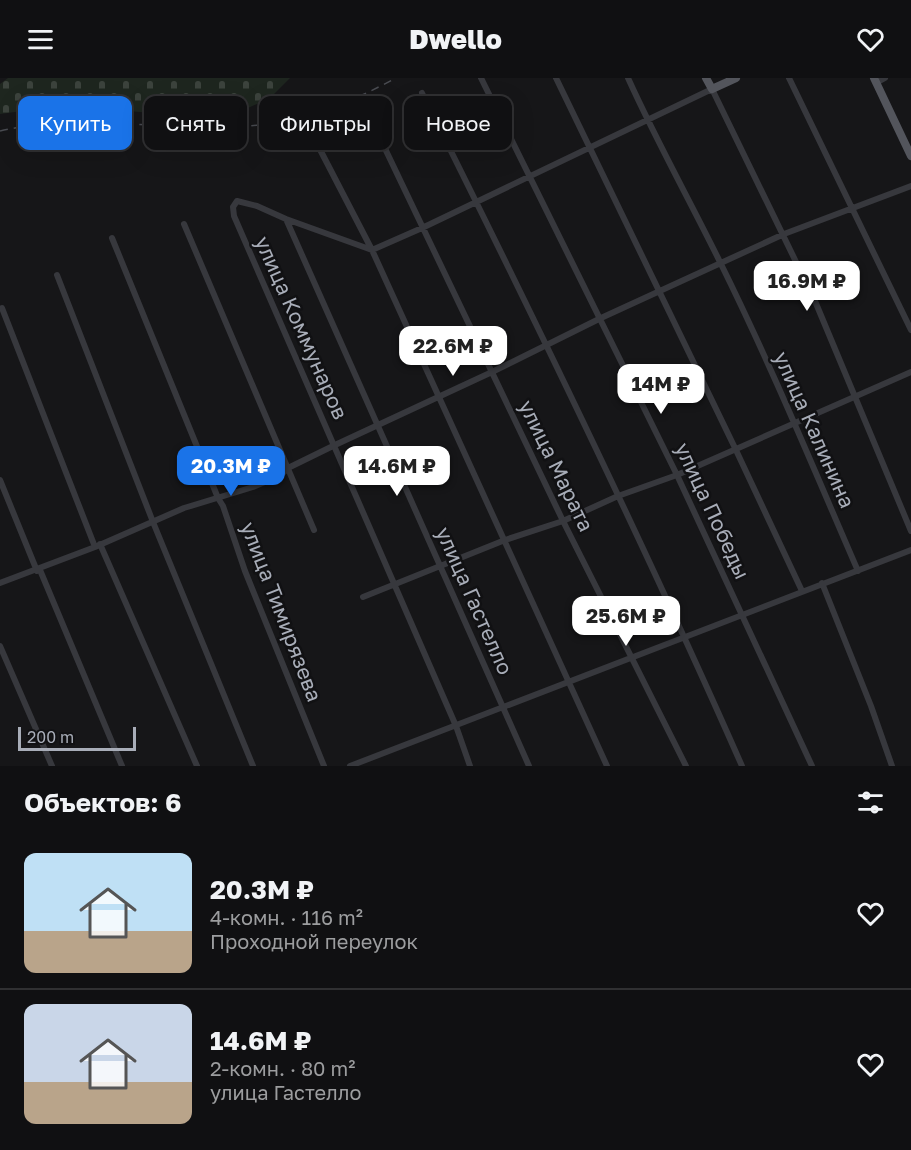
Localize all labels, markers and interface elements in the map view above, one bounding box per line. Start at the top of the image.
icon: menu [24,23,57,56]
text: Dwello [409,23,502,55]
icon: heart [854,23,887,56]
chip: Купить [18,96,132,150]
chip: Снять [144,96,247,150]
chip: Фильтры [259,96,392,150]
chip: Новое [404,96,512,150]
street label: улица Коммунаров [250,232,354,423]
pin: 16.9M ₽ [752,261,862,312]
text: 16.9M ₽ [768,268,846,292]
pin: 22.6M ₽ [398,326,508,377]
text: 22.6M ₽ [413,333,493,357]
street label: улица Калинина [769,347,861,512]
pin: 14M ₽ [619,364,703,415]
text: 14M ₽ [631,371,691,395]
street label: улица Марата [514,396,600,536]
street label: улица Победы [670,438,756,583]
pin: 20.3M ₽ [176,446,286,497]
pin: 14.6M ₽ [342,446,452,497]
text: 20.3M ₽ [191,453,271,477]
text: 14.6M ₽ [358,453,436,477]
street label: улица Тимирязева [236,518,328,705]
street label: улица Гастелло [431,523,519,679]
pin: 25.6M ₽ [571,596,681,647]
text: 25.6M ₽ [586,603,666,627]
scale bar [18,724,136,752]
text: 200 m [27,727,74,747]
icon: filters [854,786,887,819]
text: Объектов: 6 [24,787,182,818]
text: 20.3M ₽ [210,874,314,905]
icon: home [72,877,144,949]
icon: heart [854,897,887,930]
text: 4-комн. · 116 m² [210,905,363,929]
text: Проходной переулок [210,929,418,953]
text: 14.6M ₽ [210,1025,312,1056]
icon: home [72,1028,144,1100]
icon: heart [854,1048,887,1081]
text: 2-комн. · 80 m² [210,1056,355,1080]
text: улица Гастелло [210,1080,361,1104]

